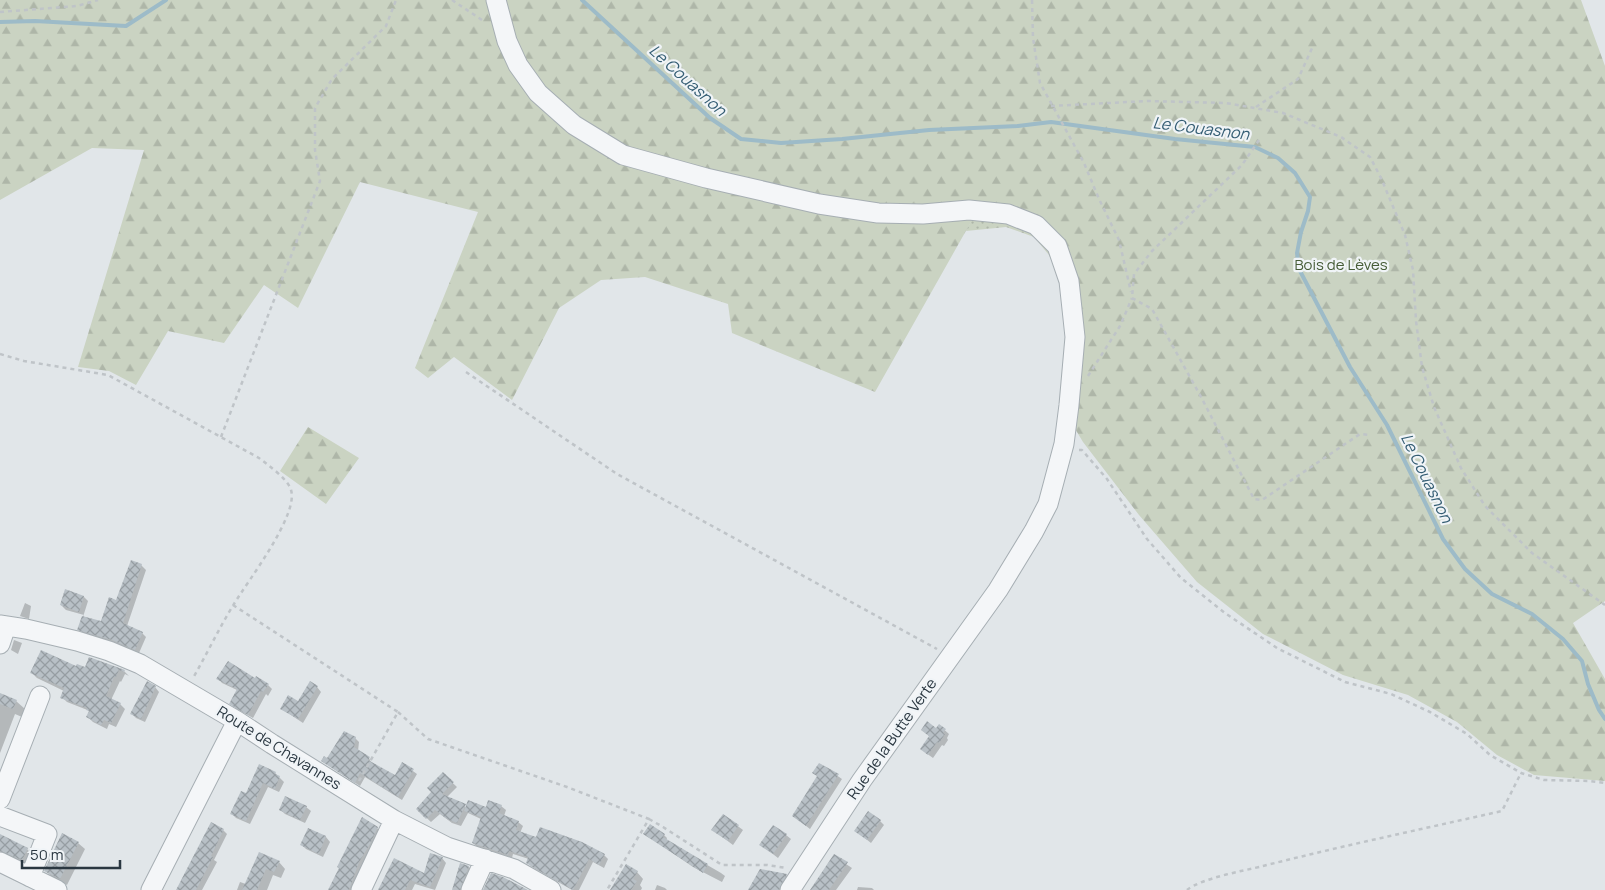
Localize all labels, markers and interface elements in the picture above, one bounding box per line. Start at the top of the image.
water label: Le Couasnon [645,39,732,121]
water label: Le Couasnon [1152,111,1251,145]
park label: Bois de Lèves [1294,254,1388,275]
water label: Le Couasnon [1396,430,1458,527]
street label: Rue de la Butte Verte [842,674,941,803]
street label: Route de Chavannes [213,701,346,794]
scale bar [22,838,120,870]
text: 50 m [30,844,64,865]

